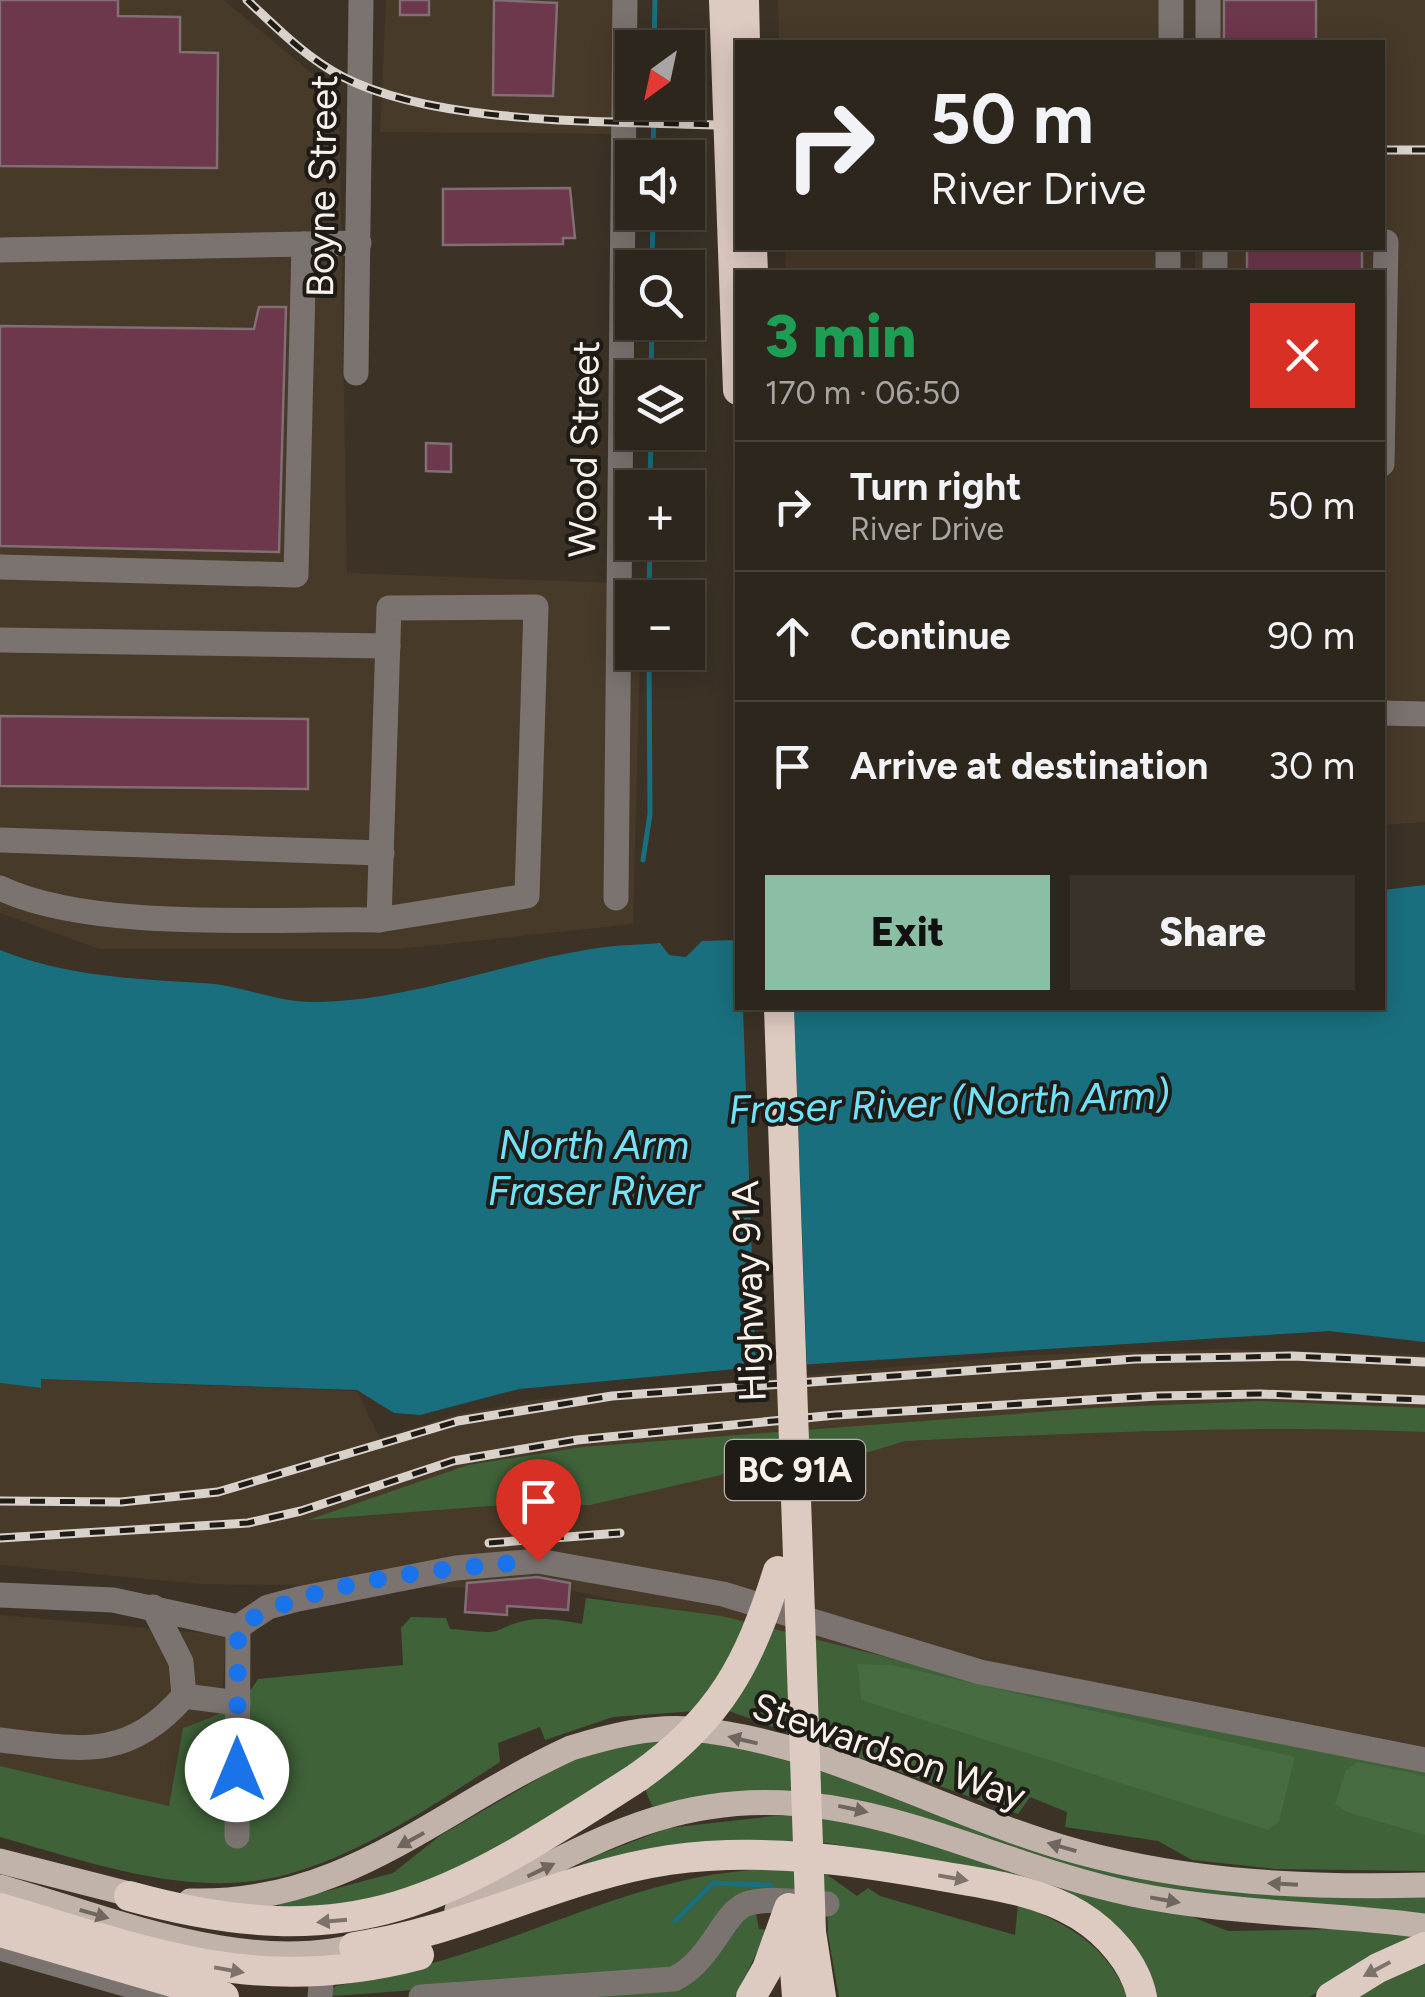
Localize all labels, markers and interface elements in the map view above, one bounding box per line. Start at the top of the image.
north arrow [615,30,705,120]
map controls [615,30,705,670]
street label: Boyne Street [297,74,347,298]
text: 50 m [930,76,1094,161]
icon: right [765,80,895,210]
button: sound [615,140,705,230]
text: River Drive [930,161,1146,215]
button: search [615,250,705,340]
text: 3 min [765,300,917,372]
button: close [1250,303,1355,408]
street label: Wood Street [559,340,609,558]
button: layers [615,360,705,450]
text: 170 m · 06:50 [765,374,961,412]
text: Turn right [850,464,1022,510]
button: + [615,470,705,560]
icon: right [765,479,820,534]
text: 50 m [1267,483,1355,529]
text: River Drive [850,510,1004,548]
button: − [615,580,705,670]
icon: ahead [765,609,820,664]
text: Continue [850,613,1011,659]
text: 90 m [1267,613,1355,659]
icon: arrive [765,739,820,794]
text: Arrive at destination [850,743,1208,789]
text: 30 m [1268,743,1355,789]
button: Exit [765,875,1050,990]
button: Share [1070,875,1355,990]
water label: Fraser River (North Arm) [728,1070,1170,1134]
water label: North Arm Fraser River [488,1121,702,1215]
street label: Highway 91A [722,1179,776,1402]
road number: BC 91A [725,1440,865,1500]
pin [496,1459,581,1562]
icon: arrive [511,1474,566,1529]
street label: Stewardson Way [746,1683,1032,1819]
position arrow [185,1718,289,1822]
one-way arrow [727,1731,758,1747]
one-way arrow [838,1802,869,1818]
one-way arrow [397,1831,425,1848]
one-way arrow [1047,1839,1077,1854]
one-way arrow [527,1862,556,1879]
one-way arrow [937,1871,969,1886]
one-way arrow [1266,1876,1298,1892]
one-way arrow [1149,1893,1181,1908]
one-way arrow [79,1906,110,1922]
one-way arrow [315,1914,347,1930]
one-way arrow [1362,1960,1391,1977]
one-way arrow [214,1963,245,1978]

